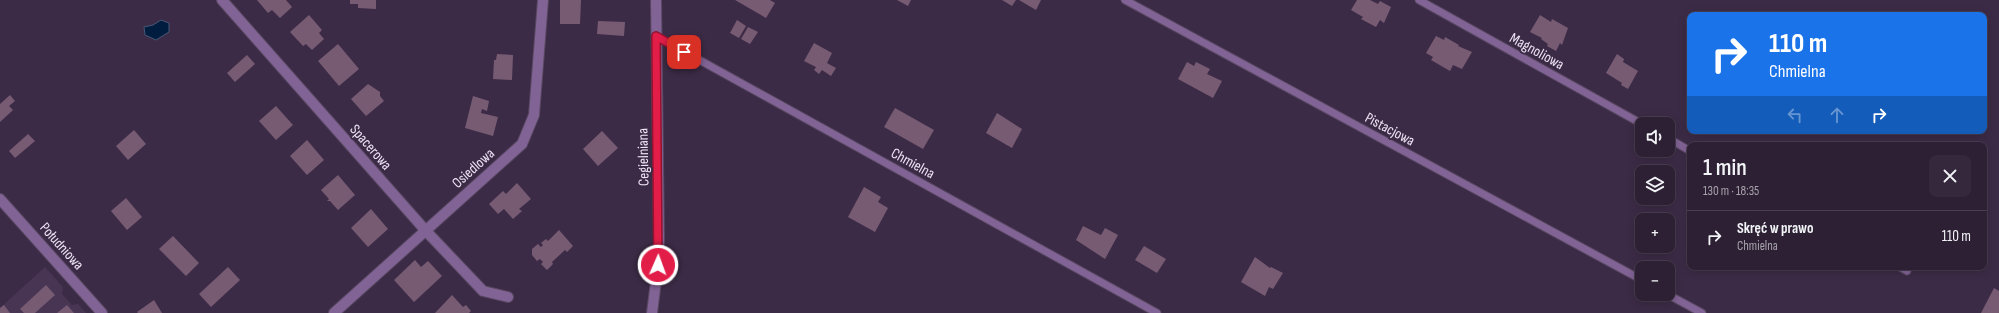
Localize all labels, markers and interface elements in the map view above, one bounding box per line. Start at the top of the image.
text: 110 m [1769,27,1827,60]
icon: right [1703,28,1755,80]
street label: Magnoliowa [1506,29,1568,74]
pin [667,35,701,69]
icon: arrive [673,41,695,63]
text: Chmielna [1769,61,1826,82]
icon: left [1784,104,1806,126]
icon: ahead [1826,104,1848,126]
icon: right [1868,104,1890,126]
street label: Pistacjowa [1362,108,1418,151]
map controls [1635,117,1675,301]
button: sound [1635,117,1675,157]
street label: Spacerowa [346,120,396,174]
street label: Cegielniana [633,128,654,186]
street label: Osiedlowa [448,144,499,192]
street label: Chmielna [888,144,938,183]
text: 1 min [1703,153,1747,182]
button: close [1929,155,1971,197]
button: layers [1635,165,1675,205]
text: 130 m · 18:35 [1703,183,1759,199]
button: + [1635,213,1675,253]
street label: Południowa [35,219,88,274]
text: Skręć w prawo [1737,219,1814,238]
icon: right [1703,226,1725,248]
text: 110 m [1942,227,1971,246]
text: Chmielna [1737,238,1778,254]
position arrow [637,244,679,286]
button: − [1635,261,1675,301]

